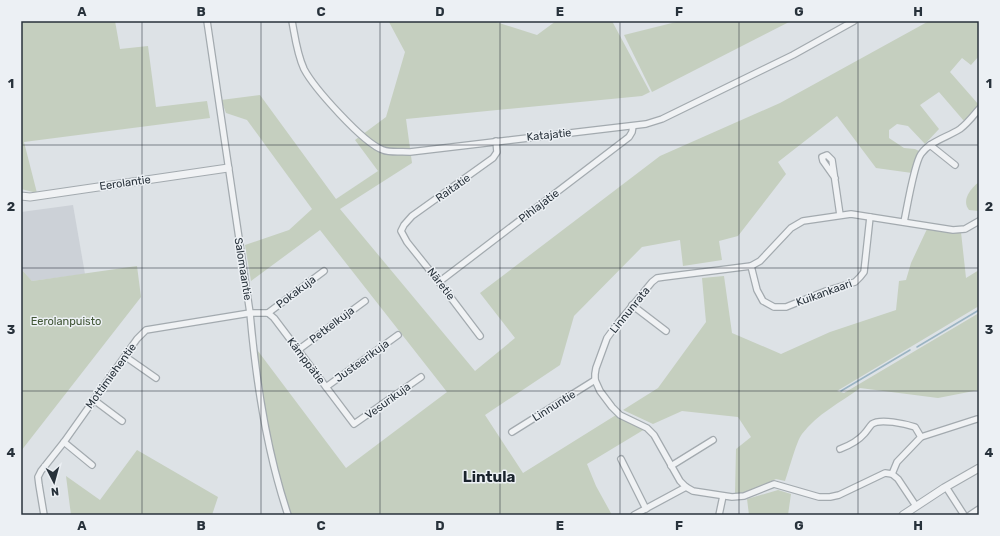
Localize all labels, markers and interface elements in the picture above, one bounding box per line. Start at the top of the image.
text: A [77,4,87,19]
text: B [196,4,206,19]
text: C [316,4,326,19]
text: D [435,4,445,19]
text: E [556,4,564,19]
text: F [675,4,683,19]
text: G [794,4,804,19]
text: H [913,4,923,19]
text: 1 [8,76,14,91]
text: 1 [986,76,992,91]
street label: Katajatie [526,126,572,144]
street label: Raitatie [433,171,473,205]
street label: Eerolantie [99,173,151,193]
street label: Pihlajatie [516,187,562,225]
text: 2 [7,199,15,214]
text: 2 [985,199,993,214]
street label: Salomaantie [232,237,254,301]
street label: Näretie [424,265,458,303]
street label: Pokakuja [274,273,318,311]
street label: Kuikankaari [794,277,854,309]
street label: Linnunrata [607,284,653,336]
street label: Petkelkuja [307,304,357,346]
park label: Eerolanpuisto [31,315,101,328]
text: 3 [7,322,16,337]
text: 3 [985,322,994,337]
street label: Kämppätie [284,335,328,387]
street label: Justeerikuja [332,337,392,385]
street label: Mottimiehentie [83,341,139,411]
street label: Vesurikuja [363,380,413,422]
street label: Linnuntie [530,388,578,424]
text: 4 [7,445,16,460]
text: 4 [985,445,994,460]
north arrow [34,462,74,502]
district label: Lintula [463,468,515,486]
text: N [50,485,60,498]
text: A [77,518,87,533]
text: B [196,518,206,533]
text: C [316,518,326,533]
text: D [435,518,445,533]
text: E [556,518,564,533]
text: F [675,518,683,533]
text: G [794,518,804,533]
text: H [913,518,923,533]

